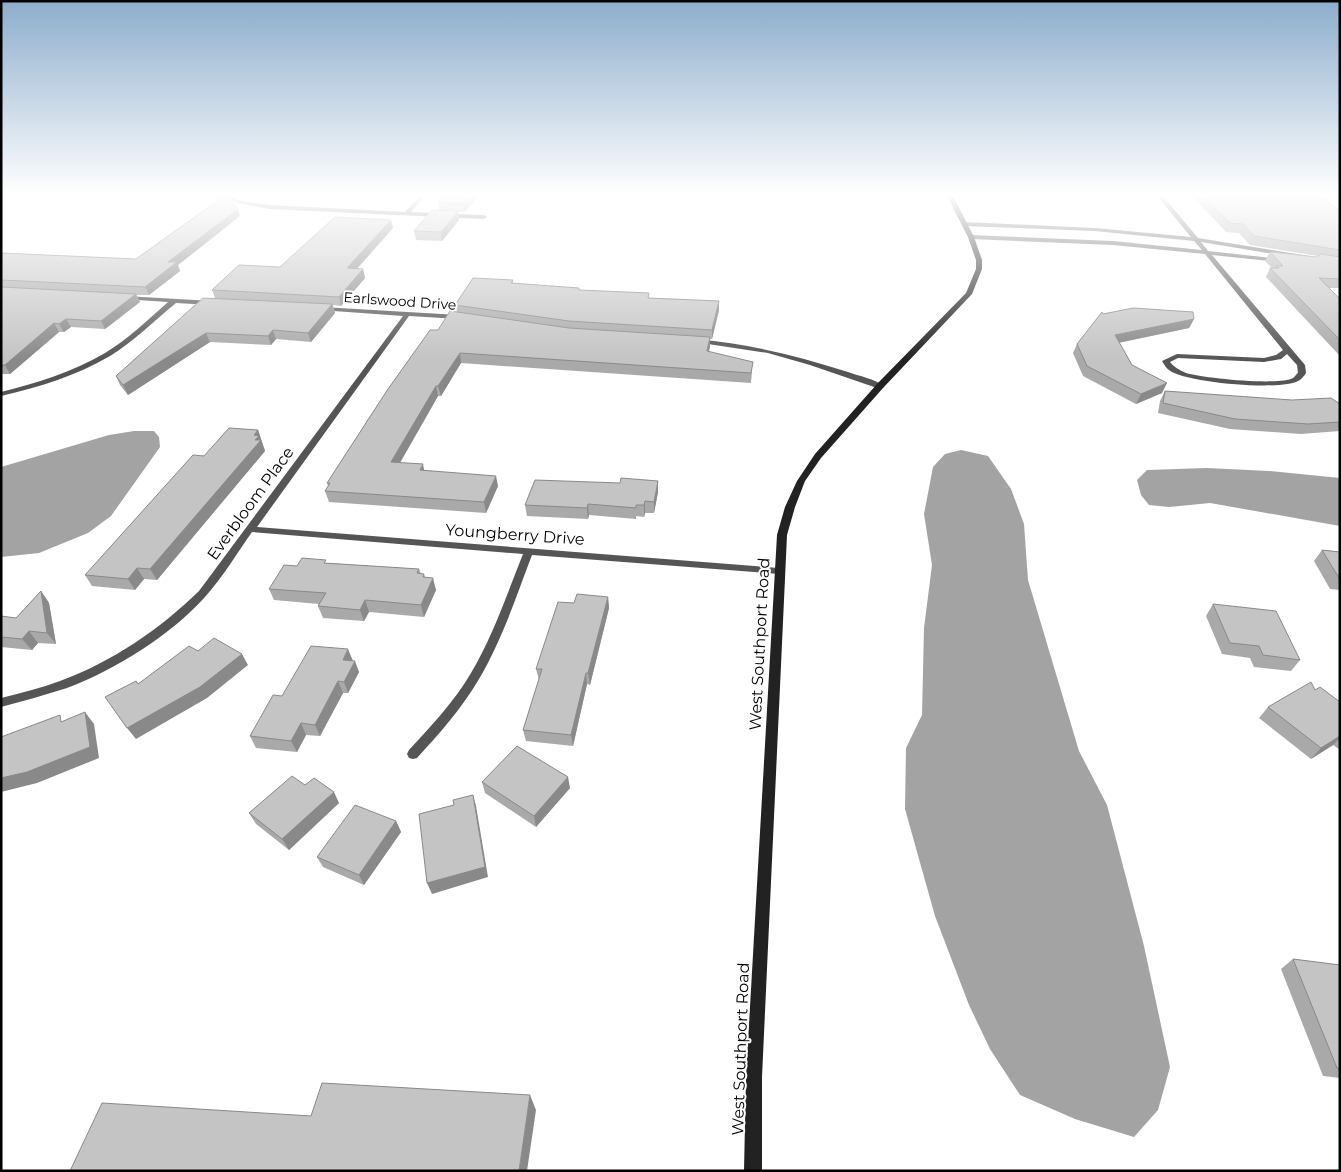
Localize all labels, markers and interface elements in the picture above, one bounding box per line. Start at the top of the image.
street label: Earlswood Drive [343,288,457,314]
street label: Everbloom Place [203,443,298,564]
street label: Youngberry Drive [445,520,585,549]
street label: West Southport Road [745,557,774,731]
street label: West Southport Road [728,962,753,1136]

